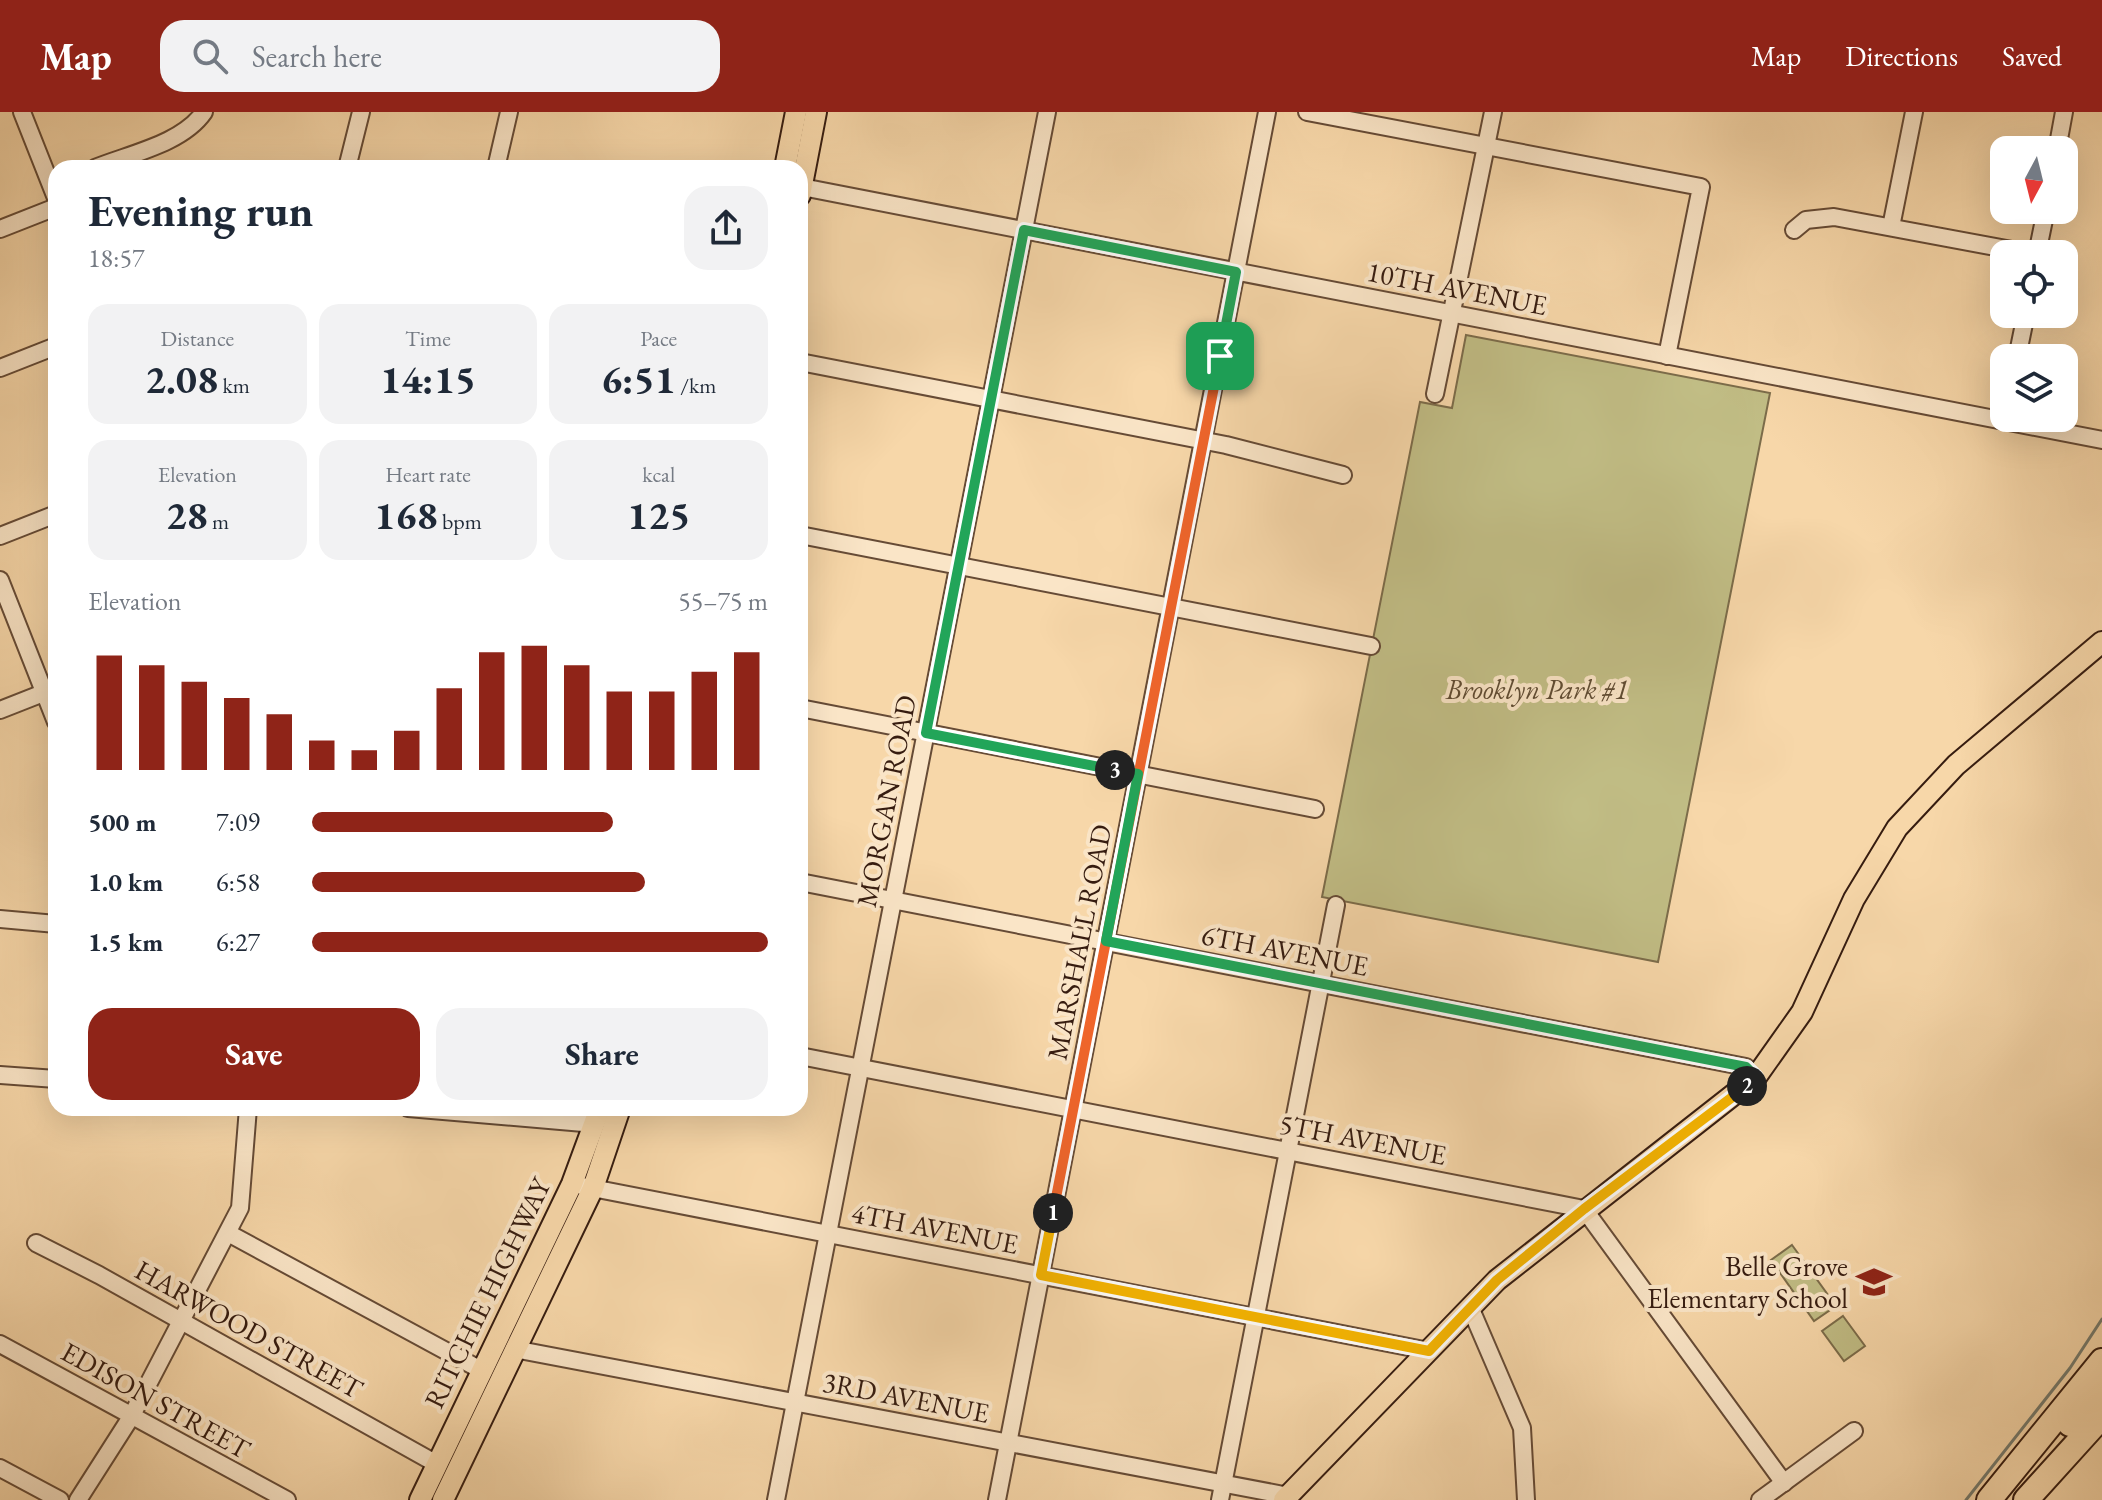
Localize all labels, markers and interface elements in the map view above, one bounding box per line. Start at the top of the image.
search box [160,20,720,92]
text: Map [40,32,112,81]
icon: search [188,34,232,78]
text: Search here [252,37,382,76]
text: Map [1751,38,1801,74]
text: Directions [1845,38,1958,74]
text: Saved [2002,38,2062,74]
north arrow [1990,136,2078,224]
map controls [1990,136,2078,432]
text: Evening run [88,182,313,239]
button: share [684,186,768,270]
button: locate [1990,240,2078,328]
text: 18:57 [88,241,144,275]
street label: 10TH AVENUE [1364,253,1550,323]
pin [1186,322,1254,390]
text: Distance [161,324,234,353]
text: Time [405,324,451,353]
text: Pace [640,324,677,353]
icon: arrive [1198,334,1242,378]
button: layers [1990,344,2078,432]
text: 2.08 [145,353,218,405]
text: 14:15 [380,353,476,405]
text: 6:51 [601,353,676,405]
text: km [218,371,250,400]
text: /km [676,371,716,400]
text: Elevation [158,460,237,489]
text: Heart rate [385,460,471,489]
text: kcal [642,460,675,489]
text: 28 [165,489,208,541]
text: 168 [374,489,438,541]
text: 125 [627,489,690,541]
text: m [208,507,229,536]
text: bpm [438,507,482,536]
text: Elevation [88,584,182,618]
text: 55–75 m [678,584,768,618]
park label: Brooklyn Park #1 [1445,671,1628,707]
street label: MORGAN ROAD [848,692,924,910]
pin: 3 [1095,750,1135,790]
text: 3 [1109,755,1121,784]
text: 500 m [88,805,156,839]
text: 7:09 [216,805,260,839]
street label: MARSHALL ROAD [1039,821,1119,1063]
text: 1.0 km [88,865,163,899]
text: 6:58 [216,865,260,899]
street label: 6TH AVENUE [1199,916,1372,984]
text: 1.5 km [88,925,163,959]
text: 6:27 [216,925,260,959]
button: Save [88,1008,420,1100]
button: Share [436,1008,768,1100]
pin: 2 [1727,1066,1767,1106]
text: 2 [1741,1071,1753,1100]
street label: 5TH AVENUE [1277,1105,1450,1173]
street label: RITCHIE HIGHWAY [416,1170,559,1414]
pin: 1 [1033,1193,1073,1233]
street label: 4TH AVENUE [849,1194,1022,1262]
text: 1 [1047,1198,1059,1227]
place label: Belle Grove Elementary School [1647,1248,1848,1316]
street label: HARWOOD STREET [129,1251,369,1407]
school or university icon: Belle Grove Elementary School [1855,1263,1893,1301]
street label: EDISON STREET [55,1333,257,1467]
street label: 3RD AVENUE [820,1363,992,1431]

